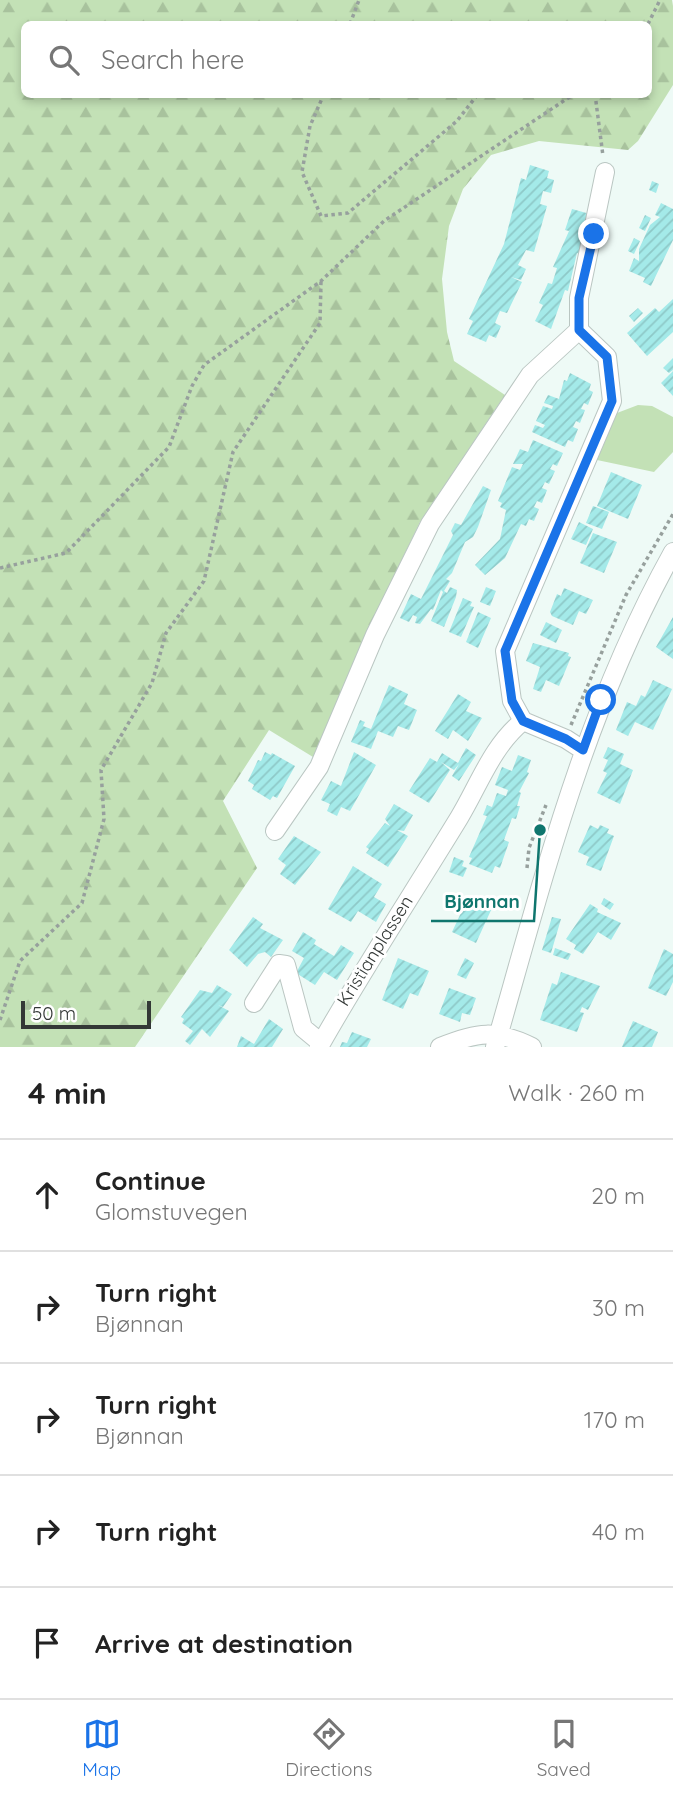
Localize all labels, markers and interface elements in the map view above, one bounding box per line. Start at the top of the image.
search box [21,21,652,98]
icon: search [45,41,83,79]
text: Search here [101,43,245,76]
route end [578,218,609,249]
route start [585,684,616,715]
callout: Bjønnan [431,881,534,921]
text: Bjønnan [444,889,520,913]
street label: Kristianplassen [331,891,418,1010]
scale bar [21,998,150,1030]
text: 50 m [32,1001,76,1025]
text: 4 min [28,1074,107,1112]
text: Walk · 260 m [508,1078,645,1107]
text: Continue [95,1164,206,1197]
icon: ahead [28,1176,66,1214]
text: 20 m [591,1181,645,1210]
text: Glomstuvegen [95,1197,248,1226]
text: Turn right [95,1276,217,1309]
icon: right [28,1288,66,1326]
text: 30 m [592,1293,645,1322]
text: Bjønnan [95,1309,184,1338]
text: Turn right [95,1388,217,1421]
icon: right [28,1400,66,1438]
text: 170 m [584,1405,645,1434]
text: Bjønnan [95,1421,184,1450]
icon: right [28,1512,66,1550]
text: Turn right [95,1515,217,1548]
text: 40 m [592,1517,645,1546]
icon: arrive [28,1624,66,1662]
text: Arrive at destination [95,1627,353,1660]
tab: Map [82,1715,121,1781]
tab: Directions [285,1715,372,1781]
tab: Saved [537,1715,591,1781]

